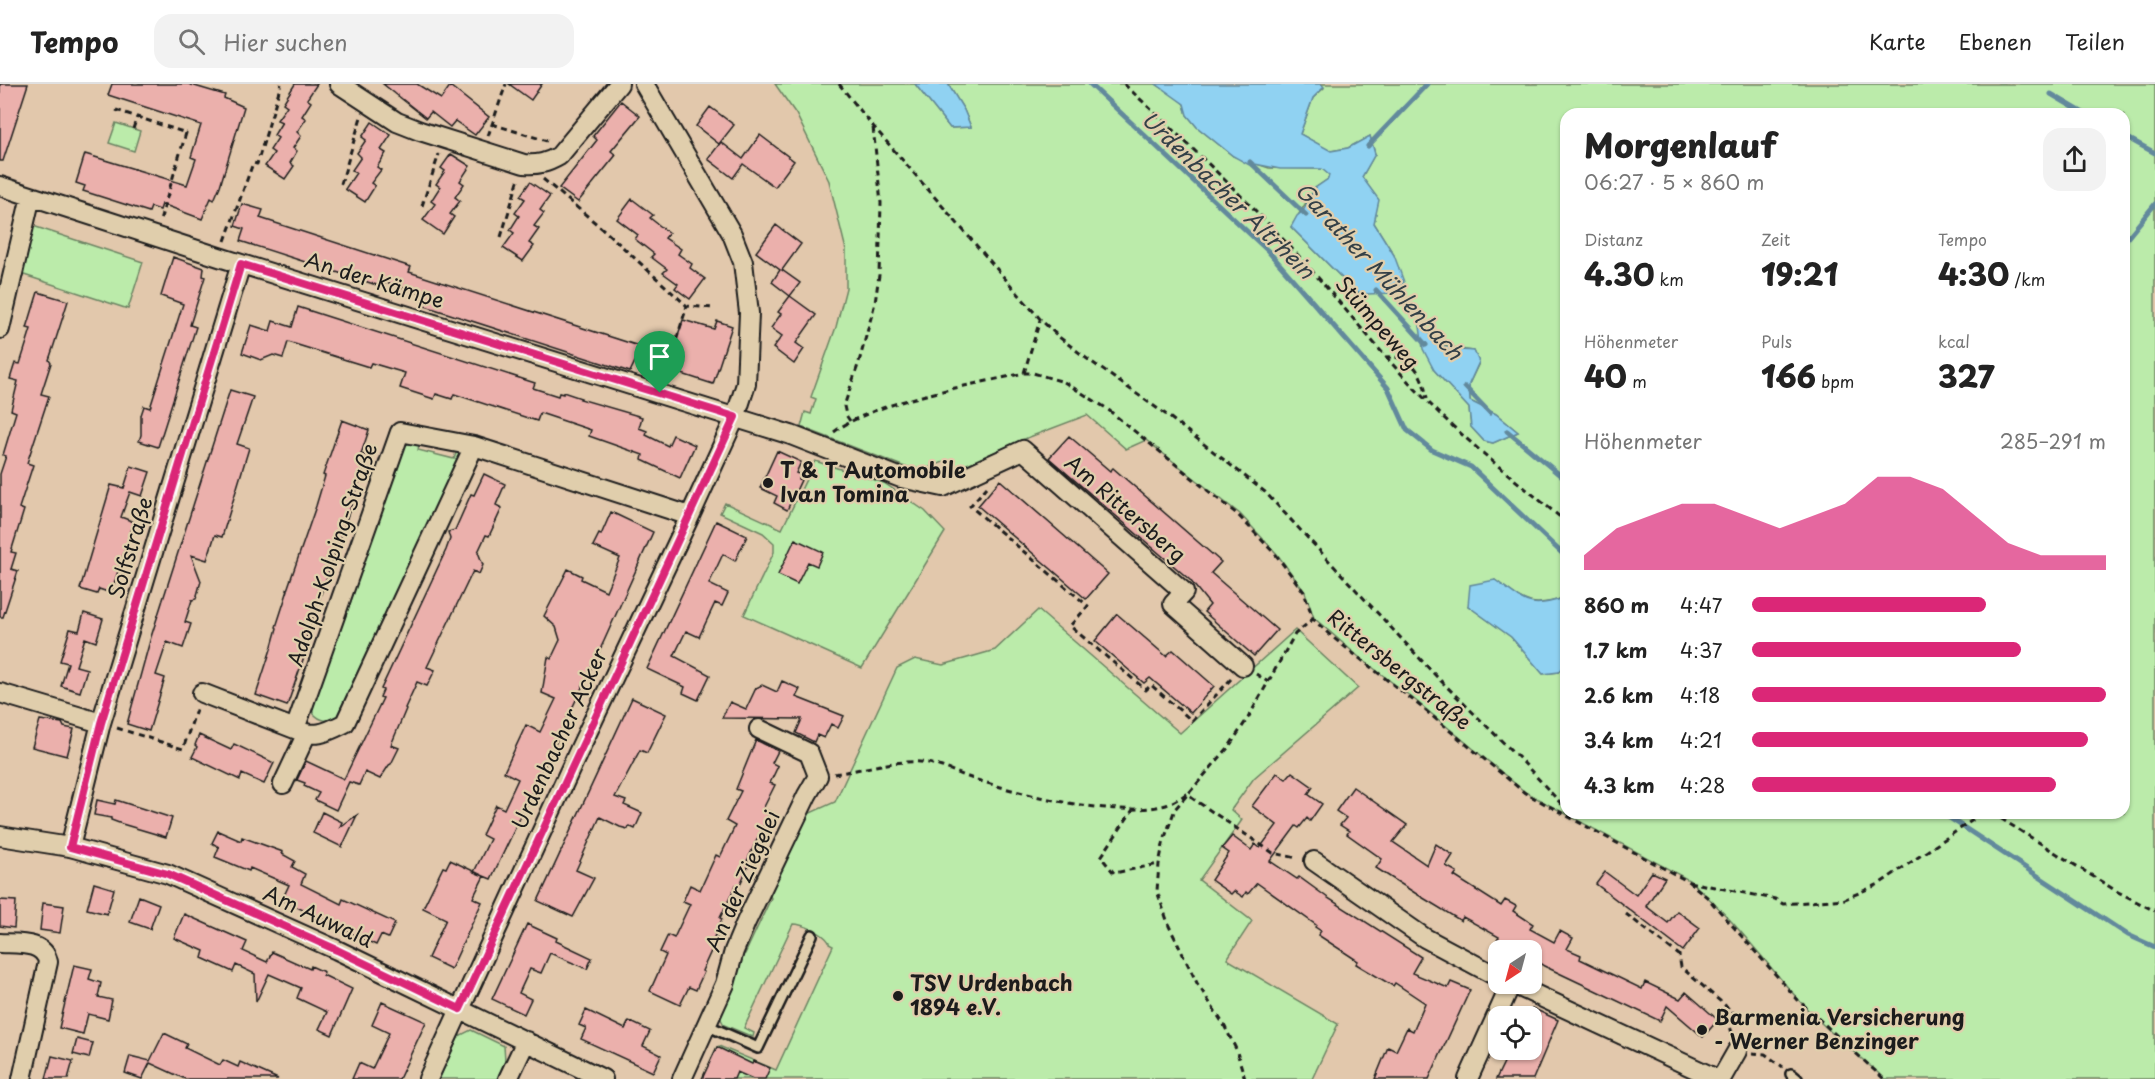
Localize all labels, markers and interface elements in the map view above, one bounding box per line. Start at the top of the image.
search box [154,14,574,68]
text: Tempo [30,20,118,63]
icon: search [175,25,208,58]
text: Hier suchen [223,25,348,58]
text: Karte [1869,25,1926,57]
text: Ebenen [1959,25,2032,57]
text: Teilen [2065,25,2125,57]
water label: Urdenbacher Altrhein [1135,102,1324,286]
text: Morgenlauf [1584,119,1777,169]
button: share [2043,128,2106,191]
text: 06:27 · 5 × 860 m [1584,167,1765,197]
water label: Garather Mühlenbach [1289,174,1472,367]
text: Distanz [1584,227,1643,251]
text: Zeit [1761,227,1790,251]
text: Tempo [1938,227,1987,251]
street label: An der Kämpe [301,243,448,316]
text: 4.30 [1584,251,1654,296]
text: 19:21 [1761,251,1838,296]
text: 4:30 [1938,251,2009,296]
text: km [1654,267,1684,291]
text: /km [2009,267,2045,291]
street label: Stümpeweg [1329,268,1428,376]
text: Höhenmeter [1584,329,1678,353]
text: Puls [1761,329,1792,353]
text: kcal [1938,329,1970,353]
pin [634,331,685,393]
icon: arrive [643,340,676,373]
text: 40 [1584,353,1627,398]
text: 166 [1761,353,1816,398]
text: 327 [1938,353,1995,398]
text: m [1627,369,1647,393]
text: bpm [1816,369,1854,393]
text: Höhenmeter [1584,426,1702,456]
text: 285–291 m [2000,426,2106,456]
street label: Adolph-Kolping-Straße [278,438,384,670]
street label: Am Rittersberg [1059,446,1194,569]
place label: T & T Automobile Ivan Tomina [780,453,966,509]
marker: T & T Automobile Ivan Tomina [761,476,775,490]
street label: Solfstraße [98,492,160,602]
text: 860 m [1584,590,1649,620]
text: 4:47 [1680,590,1722,620]
street label: Rittersbergstraße [1321,600,1479,737]
text: 1.7 km [1584,635,1647,665]
text: 4:37 [1680,635,1722,665]
street label: Urdenbacher Acker [502,642,614,834]
text: 2.6 km [1584,680,1653,710]
text: 4:18 [1680,680,1720,710]
text: 3.4 km [1584,725,1654,755]
text: 4:21 [1680,725,1722,755]
text: 4.3 km [1584,770,1655,800]
text: 4:28 [1680,770,1726,800]
street label: An der Ziegelei [696,804,787,956]
street label: Am Auwald [259,876,379,955]
north arrow [1488,940,1542,994]
map controls [1488,940,1542,1060]
place label: TSV Urdenbach 1894 e.V. [910,966,1073,1022]
marker: TSV Urdenbach 1894 e.V. [891,989,905,1003]
place label: Barmenia Versicherung - Werner Benzinger [1714,1000,1964,1056]
button: locate [1488,1006,1542,1060]
marker: Barmenia Versicherung - Werner Benzinger [1695,1023,1709,1037]

